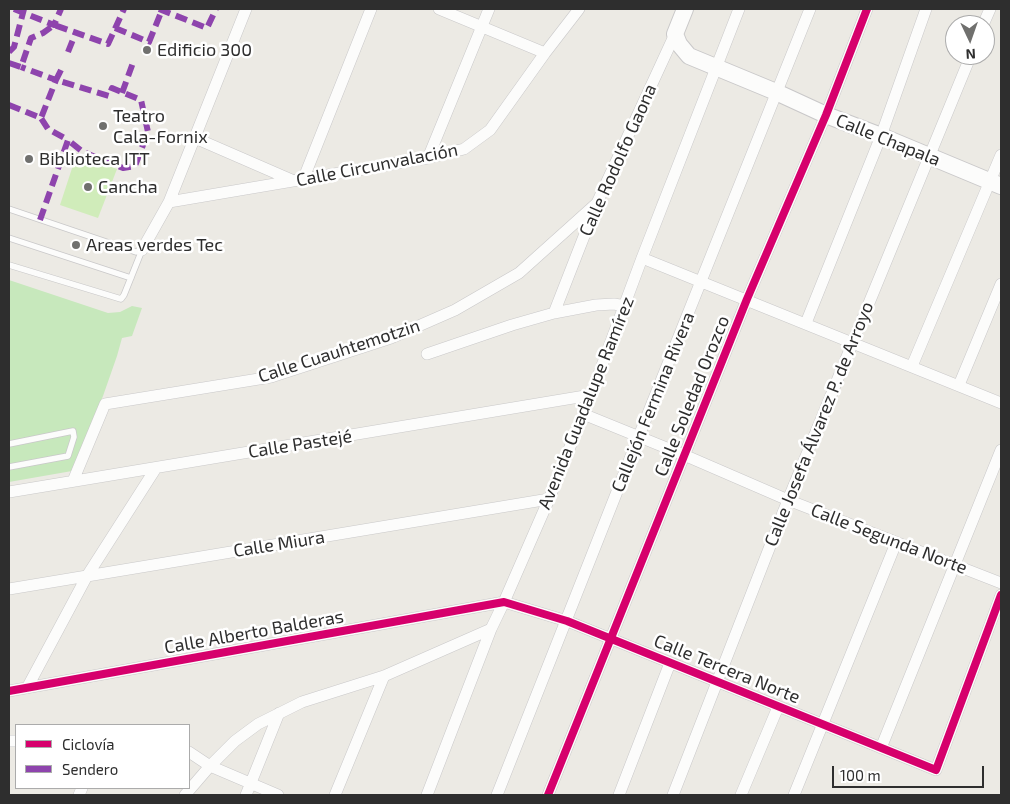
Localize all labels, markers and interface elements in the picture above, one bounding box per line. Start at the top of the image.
north arrow [945,15,995,65]
place label: Edificio 300 [157,39,252,61]
marker: Edificio 300 [141,44,153,56]
text: N [965,46,976,63]
street label: Calle Rodolfo Gaona [575,81,661,239]
place label: Teatro Cala-Fornix [113,105,208,148]
street label: Calle Chapala [833,109,943,171]
marker: Teatro Cala-Fornix [97,120,109,132]
street label: Calle Circunvalación [294,139,460,191]
place label: Biblioteca ITT [39,148,150,170]
marker: Biblioteca ITT [23,153,35,165]
place label: Cancha [98,176,158,198]
marker: Cancha [82,181,94,193]
place label: Areas verdes Tec [86,234,223,256]
marker: Areas verdes Tec [70,239,82,251]
street label: Avenida Guadalupe Ramírez [533,293,639,513]
street label: Calle Josefa Álvarez P. de Arroyo [760,298,878,550]
street label: Callejón Fermina Rivera [607,309,699,495]
street label: Calle Soledad Orozco [650,312,734,480]
street label: Calle Cuauhtemotzin [255,315,423,387]
street label: Calle Pastejé [247,425,353,463]
street label: Calle Segunda Norte [808,499,970,579]
street label: Calle Miura [232,526,326,562]
street label: Calle Alberto Balderas [163,606,345,658]
street label: Calle Tercera Norte [651,630,803,708]
legend [15,724,190,789]
text: Ciclovía [62,735,114,753]
scale bar [835,756,988,788]
text: Sendero [62,760,118,778]
text: 100 m [840,766,881,784]

